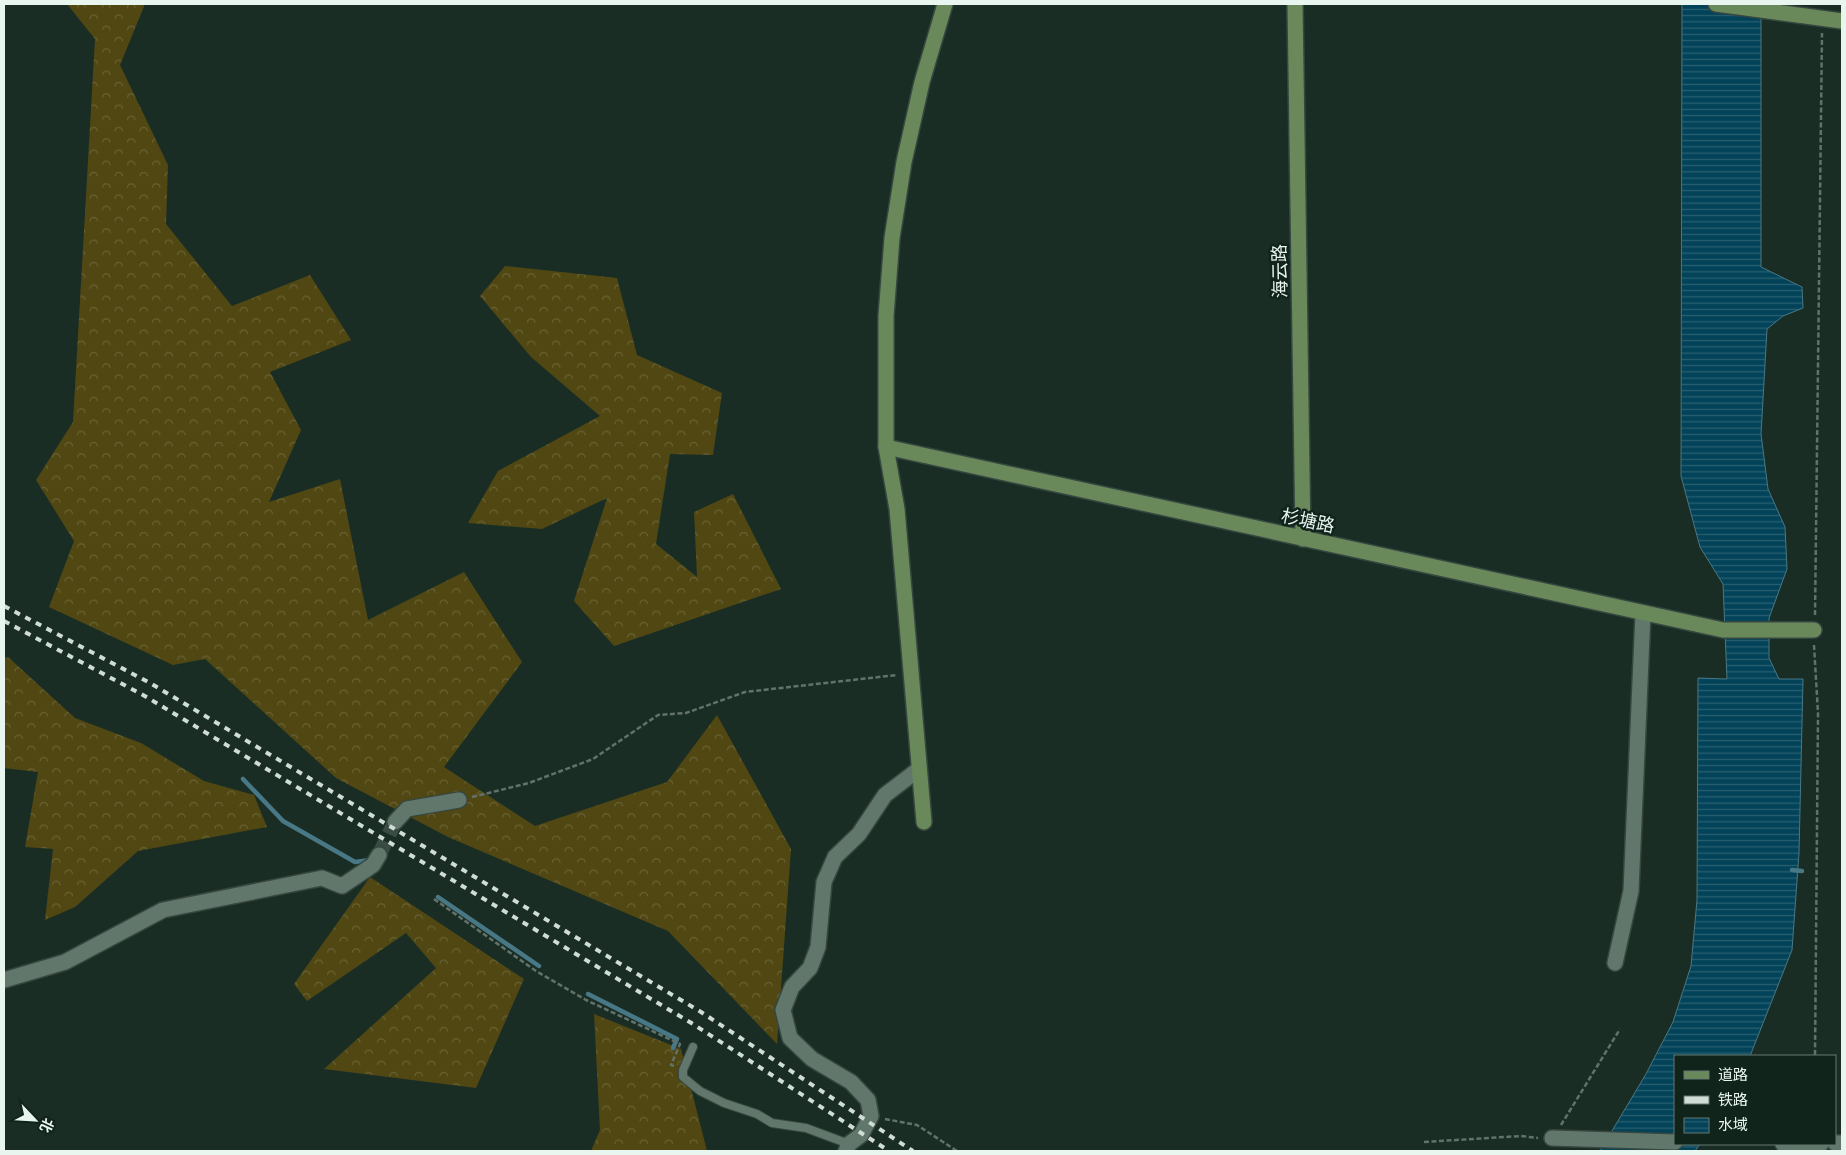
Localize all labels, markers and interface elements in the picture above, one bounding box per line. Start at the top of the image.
street label: 海云路 [1269,244,1291,298]
street label: 杉塘路 [1279,505,1337,537]
legend [1674,1055,1836,1145]
text: 道路 [1718,1066,1748,1084]
text: 铁路 [1718,1091,1748,1109]
north arrow [10,1095,60,1145]
text: 北 [36,1115,57,1135]
text: 水域 [1718,1116,1748,1134]

